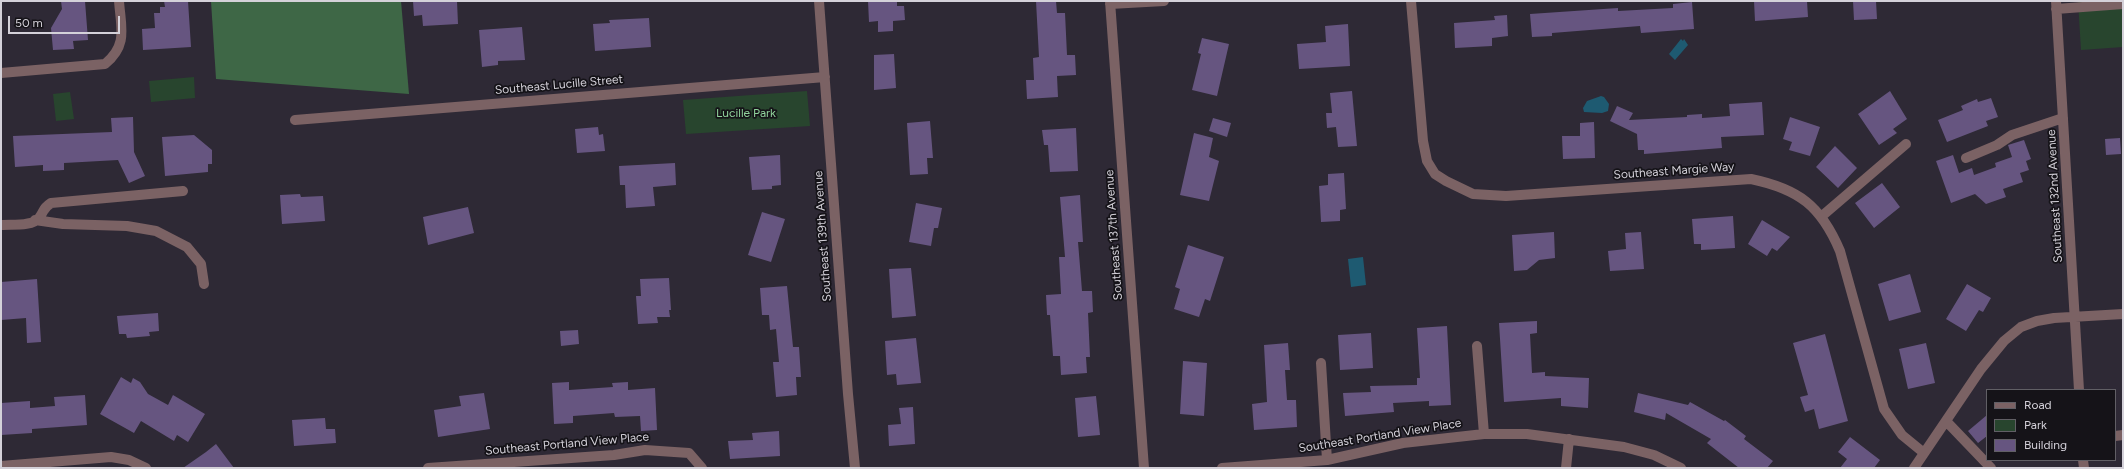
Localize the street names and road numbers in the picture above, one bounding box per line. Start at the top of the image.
street label: Southeast Lucille Street [494,72,624,98]
street label: Southeast 132nd Avenue [2044,129,2066,263]
street label: Southeast Margie Way [1613,160,1735,182]
street label: Southeast 137th Avenue [1102,169,1126,301]
street label: Southeast 139th Avenue [811,170,835,302]
street label: Southeast Portland View Place [1298,416,1462,456]
street label: Southeast Portland View Place [484,430,650,458]

